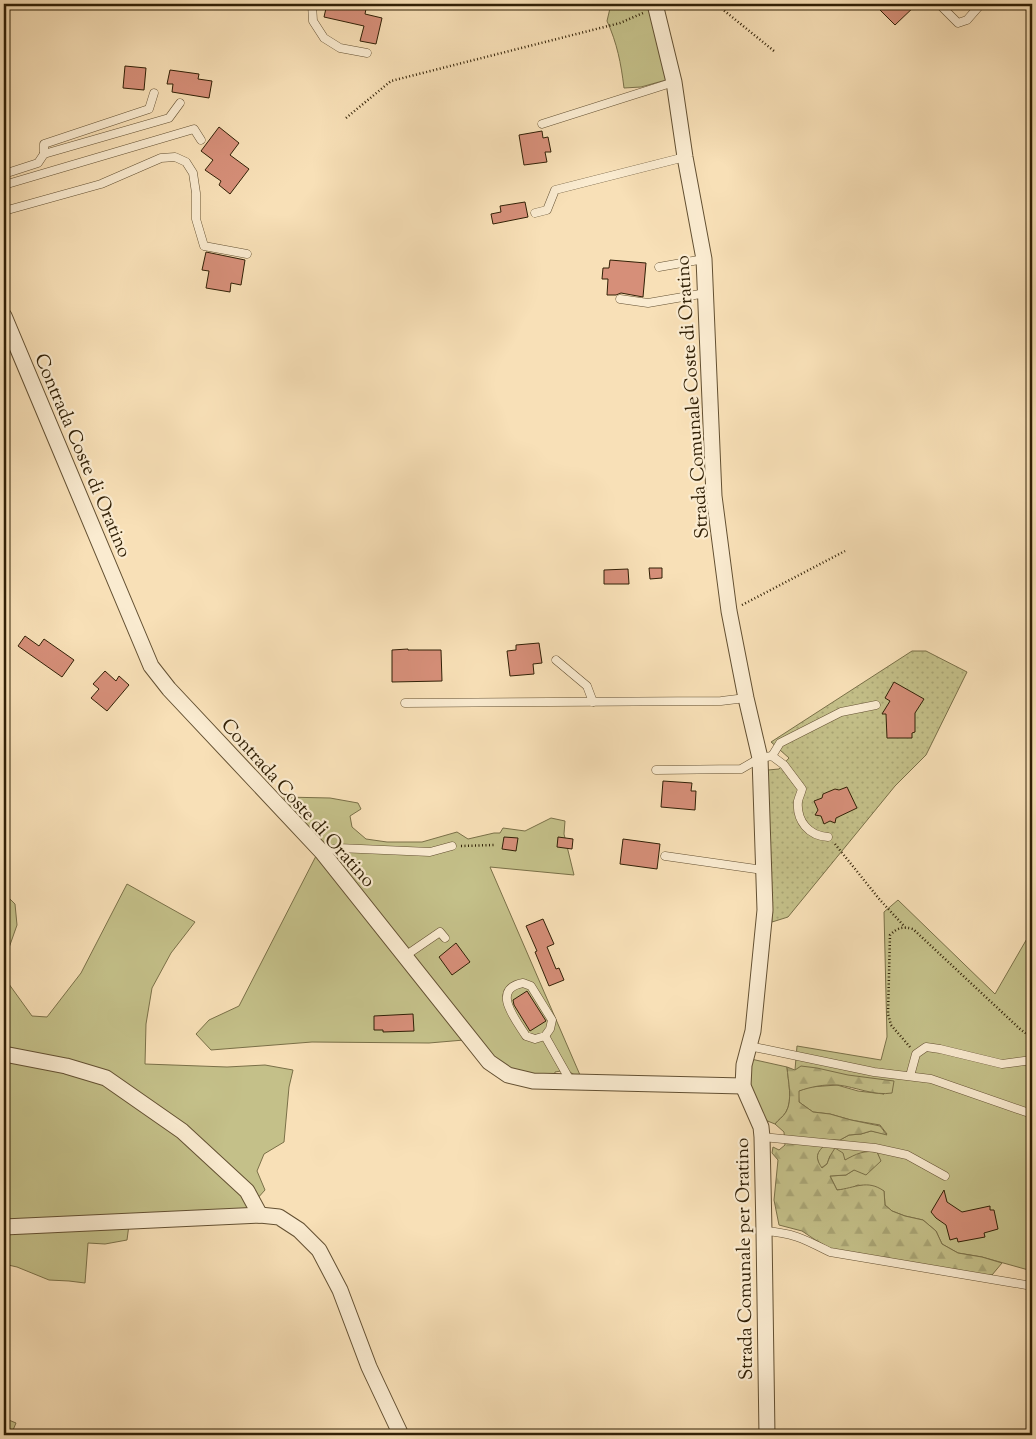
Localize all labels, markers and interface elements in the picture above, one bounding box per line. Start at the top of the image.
street label: Strada Comunale Coste di Oratino [670,254,717,539]
street label: Contrada Coste di Oratino [26,350,137,562]
street label: Contrada Coste di Oratino [214,713,381,894]
street label: Strada Comunale per Oratino [730,1138,761,1380]

